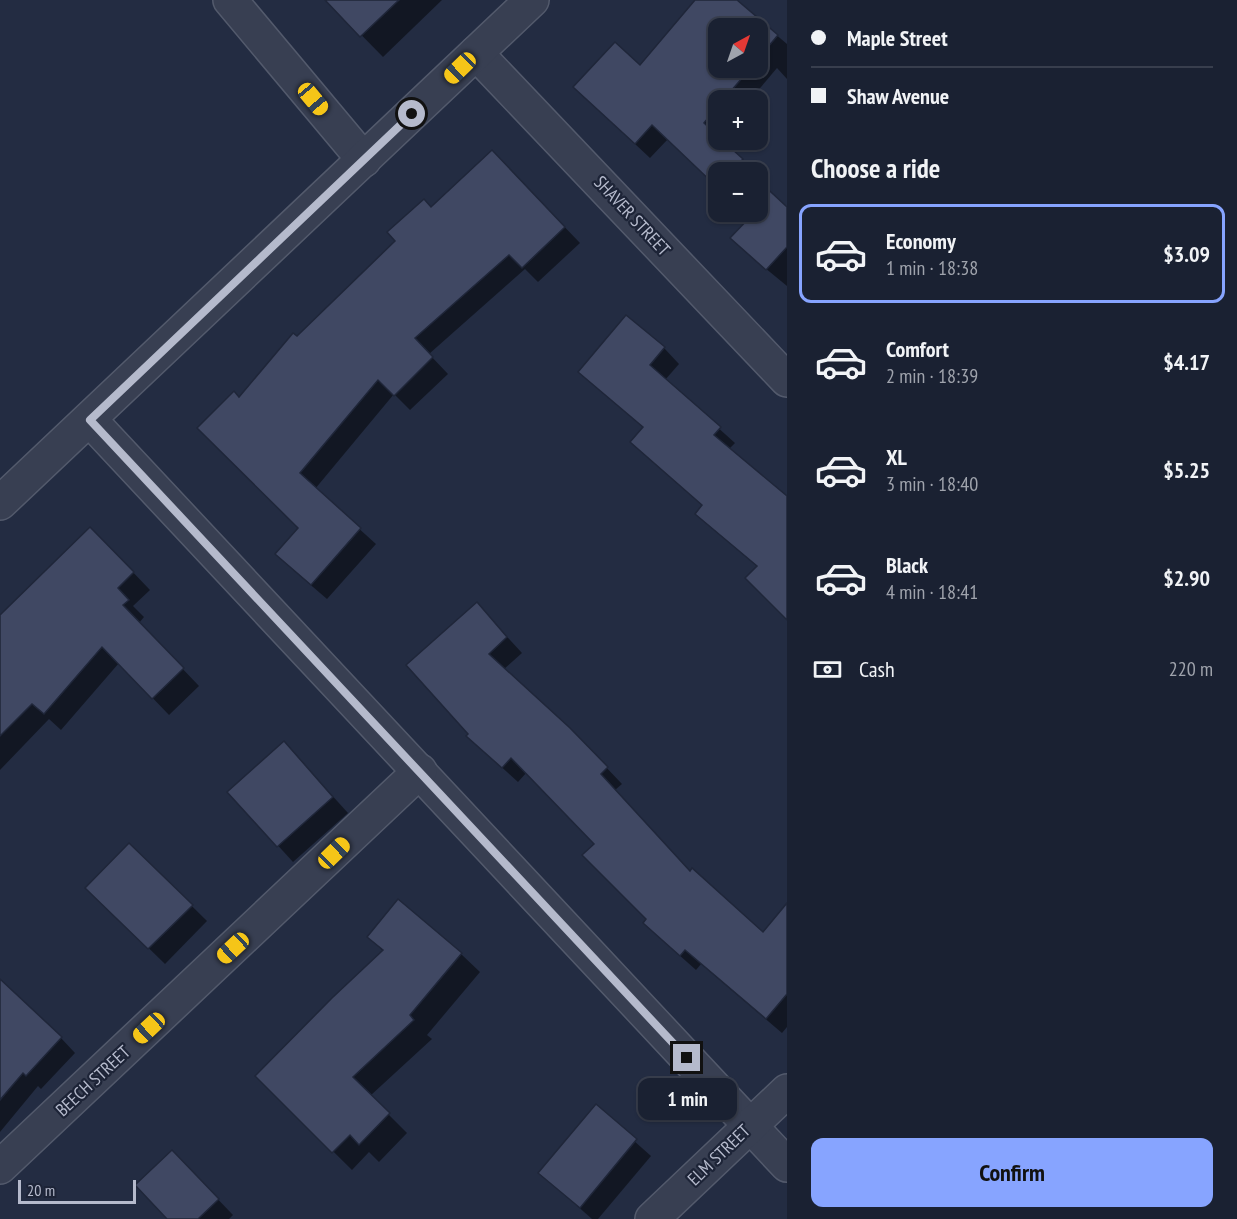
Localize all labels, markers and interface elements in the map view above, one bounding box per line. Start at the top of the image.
north arrow [708,18,768,78]
map controls [708,18,768,222]
text: Maple Street [847,24,948,52]
car [441,49,479,87]
car [295,79,331,119]
text: Shaw Avenue [847,82,949,110]
button: + [708,90,768,150]
route start [398,100,425,127]
text: Choose a ride [811,151,940,185]
button: − [708,162,768,222]
street label: SHAVER STREET [589,171,675,261]
icon: car [814,227,868,281]
text: Economy [886,227,956,255]
text: $3.09 [1163,240,1210,268]
text: 1 min · 18:38 [886,255,978,281]
icon: car [814,335,868,389]
text: Comfort [886,335,949,363]
text: $4.17 [1163,348,1210,376]
text: 2 min · 18:39 [886,363,978,389]
icon: car [814,443,868,497]
text: XL [886,443,907,471]
text: $5.25 [1163,456,1210,484]
text: 3 min · 18:40 [886,471,978,497]
icon: car [814,551,868,605]
text: Black [886,551,928,579]
text: $2.90 [1163,564,1210,592]
text: 4 min · 18:41 [886,579,978,605]
icon: cash [811,653,844,686]
text: Cash [859,655,895,683]
text: 220 m [1169,656,1213,682]
car [315,834,353,872]
car [214,929,252,967]
car [130,1009,168,1047]
street label: BEECH STREET [51,1040,135,1121]
route end [673,1044,700,1071]
callout: 1 min [638,1079,736,1121]
text: 1 min [667,1086,708,1112]
street label: ELM STREET [682,1119,755,1190]
button: Confirm [811,1138,1213,1207]
scale bar [18,1177,136,1204]
text: 20 m [27,1180,55,1200]

